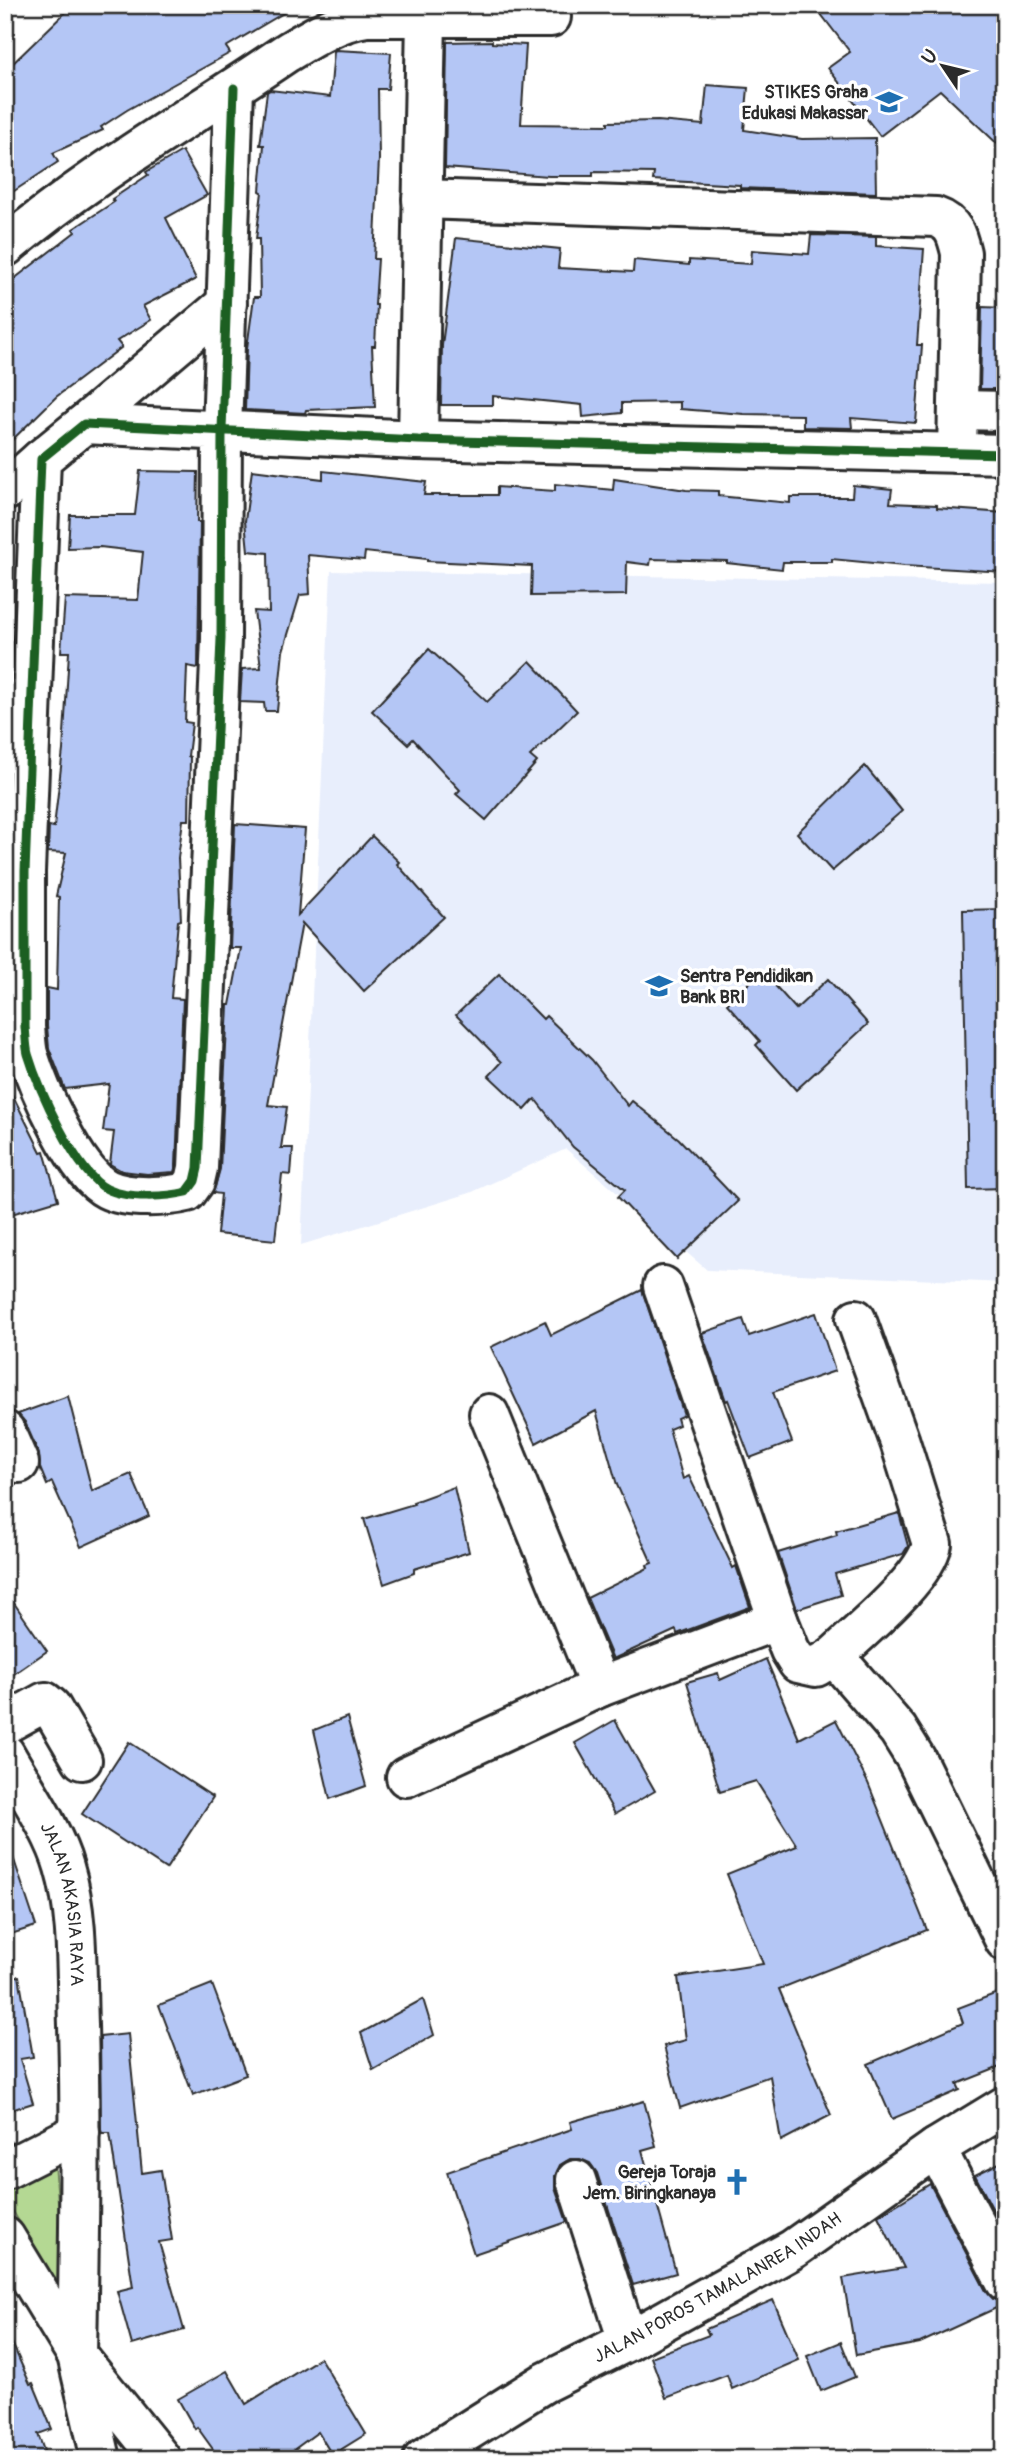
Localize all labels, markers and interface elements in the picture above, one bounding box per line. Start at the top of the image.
north arrow [908,32,978,102]
text: U [916,45,943,69]
place label: STIKES Graha Edukasi Makassar [742,81,869,125]
school or university icon: STIKES Graha Edukasi Makassar [874,87,904,117]
place label: Sentra Pendidikan Bank BRI [680,965,813,1009]
school or university icon: Sentra Pendidikan Bank BRI [644,971,674,1001]
street label: JALAN AKASIA RAYA [35,1818,89,1987]
place label: Gereja Toraja Jem. Biringkanaya [583,2161,717,2205]
church icon: Gereja Toraja Jem. Biringkanaya [722,2167,752,2197]
street label: JALAN POROS TAMALANREA INDAH [590,2207,846,2368]

